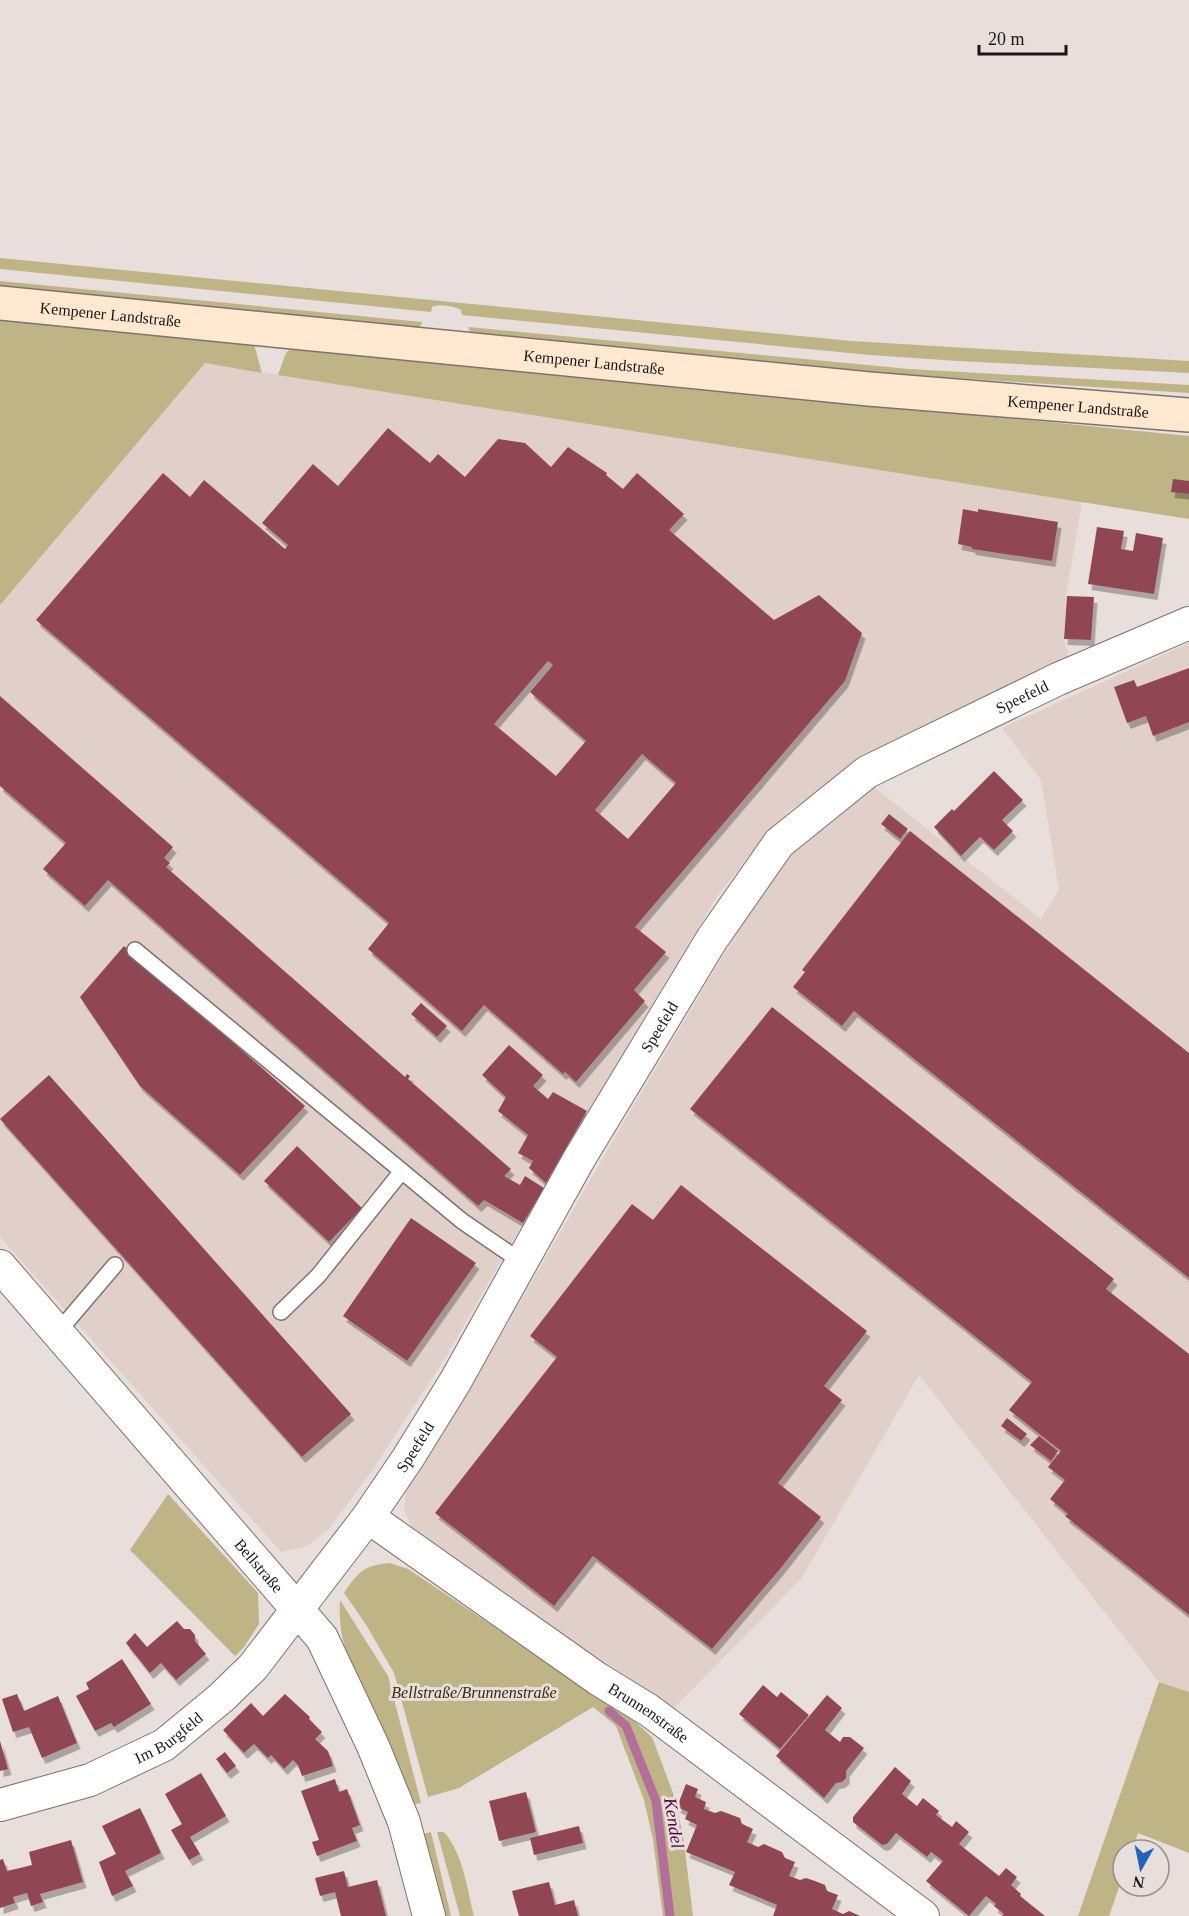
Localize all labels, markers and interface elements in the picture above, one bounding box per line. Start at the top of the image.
scale bar [979,18,1066,56]
text: 20 m [988,29,1025,49]
street label: Kempener Landstraße [39,299,182,330]
street label: Kempener Landstraße [523,347,665,378]
street label: Kempener Landstraße [1007,392,1149,421]
street label: Speefeld [993,677,1051,717]
street label: Speefeld [638,999,681,1055]
street label: Speefeld [393,1419,437,1475]
street label: Bellstraße [231,1536,286,1596]
street label: Brunnenstraße [605,1680,692,1746]
park label: Bellstraße/Brunnenstraße [391,1684,557,1701]
street label: Im Burgfeld [132,1709,206,1767]
water label: Kendel [660,1795,688,1850]
north arrow [1111,1838,1171,1898]
text: N [1131,1873,1146,1892]

